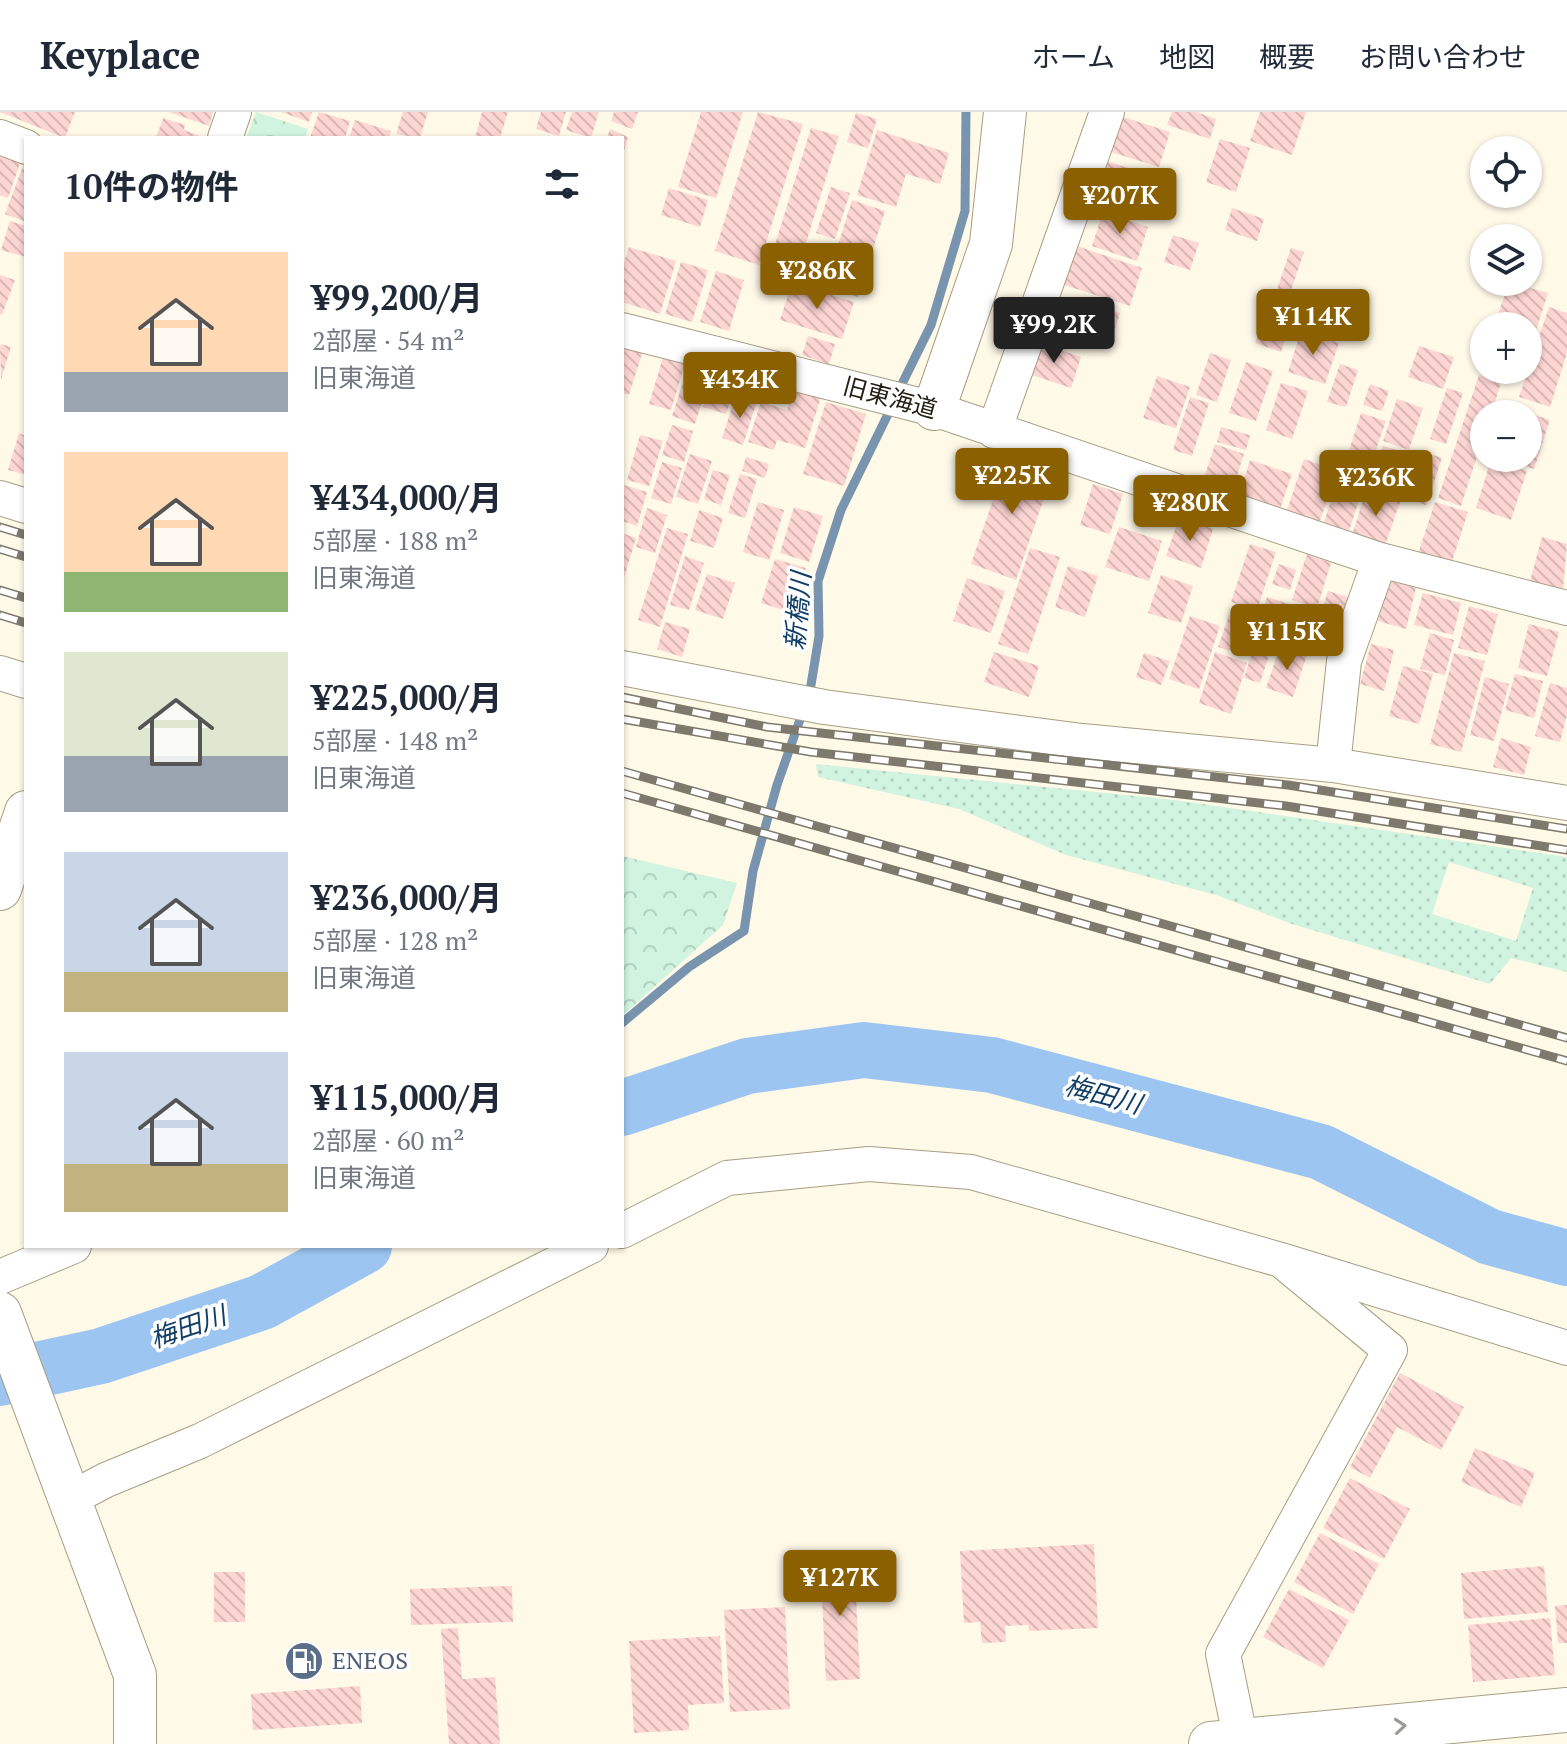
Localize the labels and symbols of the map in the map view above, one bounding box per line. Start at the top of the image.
pin: ¥207K [1064,168,1176,236]
pin: ¥286K [761,243,873,311]
pin: ¥114K [1257,289,1369,357]
pin: ¥99.2K [989,297,1119,365]
pin: ¥434K [684,352,796,420]
street label: 旧東海道 [840,369,941,425]
pin: ¥225K [956,448,1068,516]
pin: ¥236K [1320,450,1432,518]
pin: ¥280K [1134,475,1246,543]
water label: 新橋川 [777,568,818,651]
pin: ¥115K [1231,604,1343,672]
water label: 梅田川 [1061,1068,1148,1121]
water label: 梅田川 [145,1296,233,1355]
pin: ¥127K [784,1550,896,1618]
fuel station icon: ENEOS [283,1640,325,1682]
place label: ENEOS [332,1644,408,1676]
one-way arrow [1394,1718,1407,1735]

